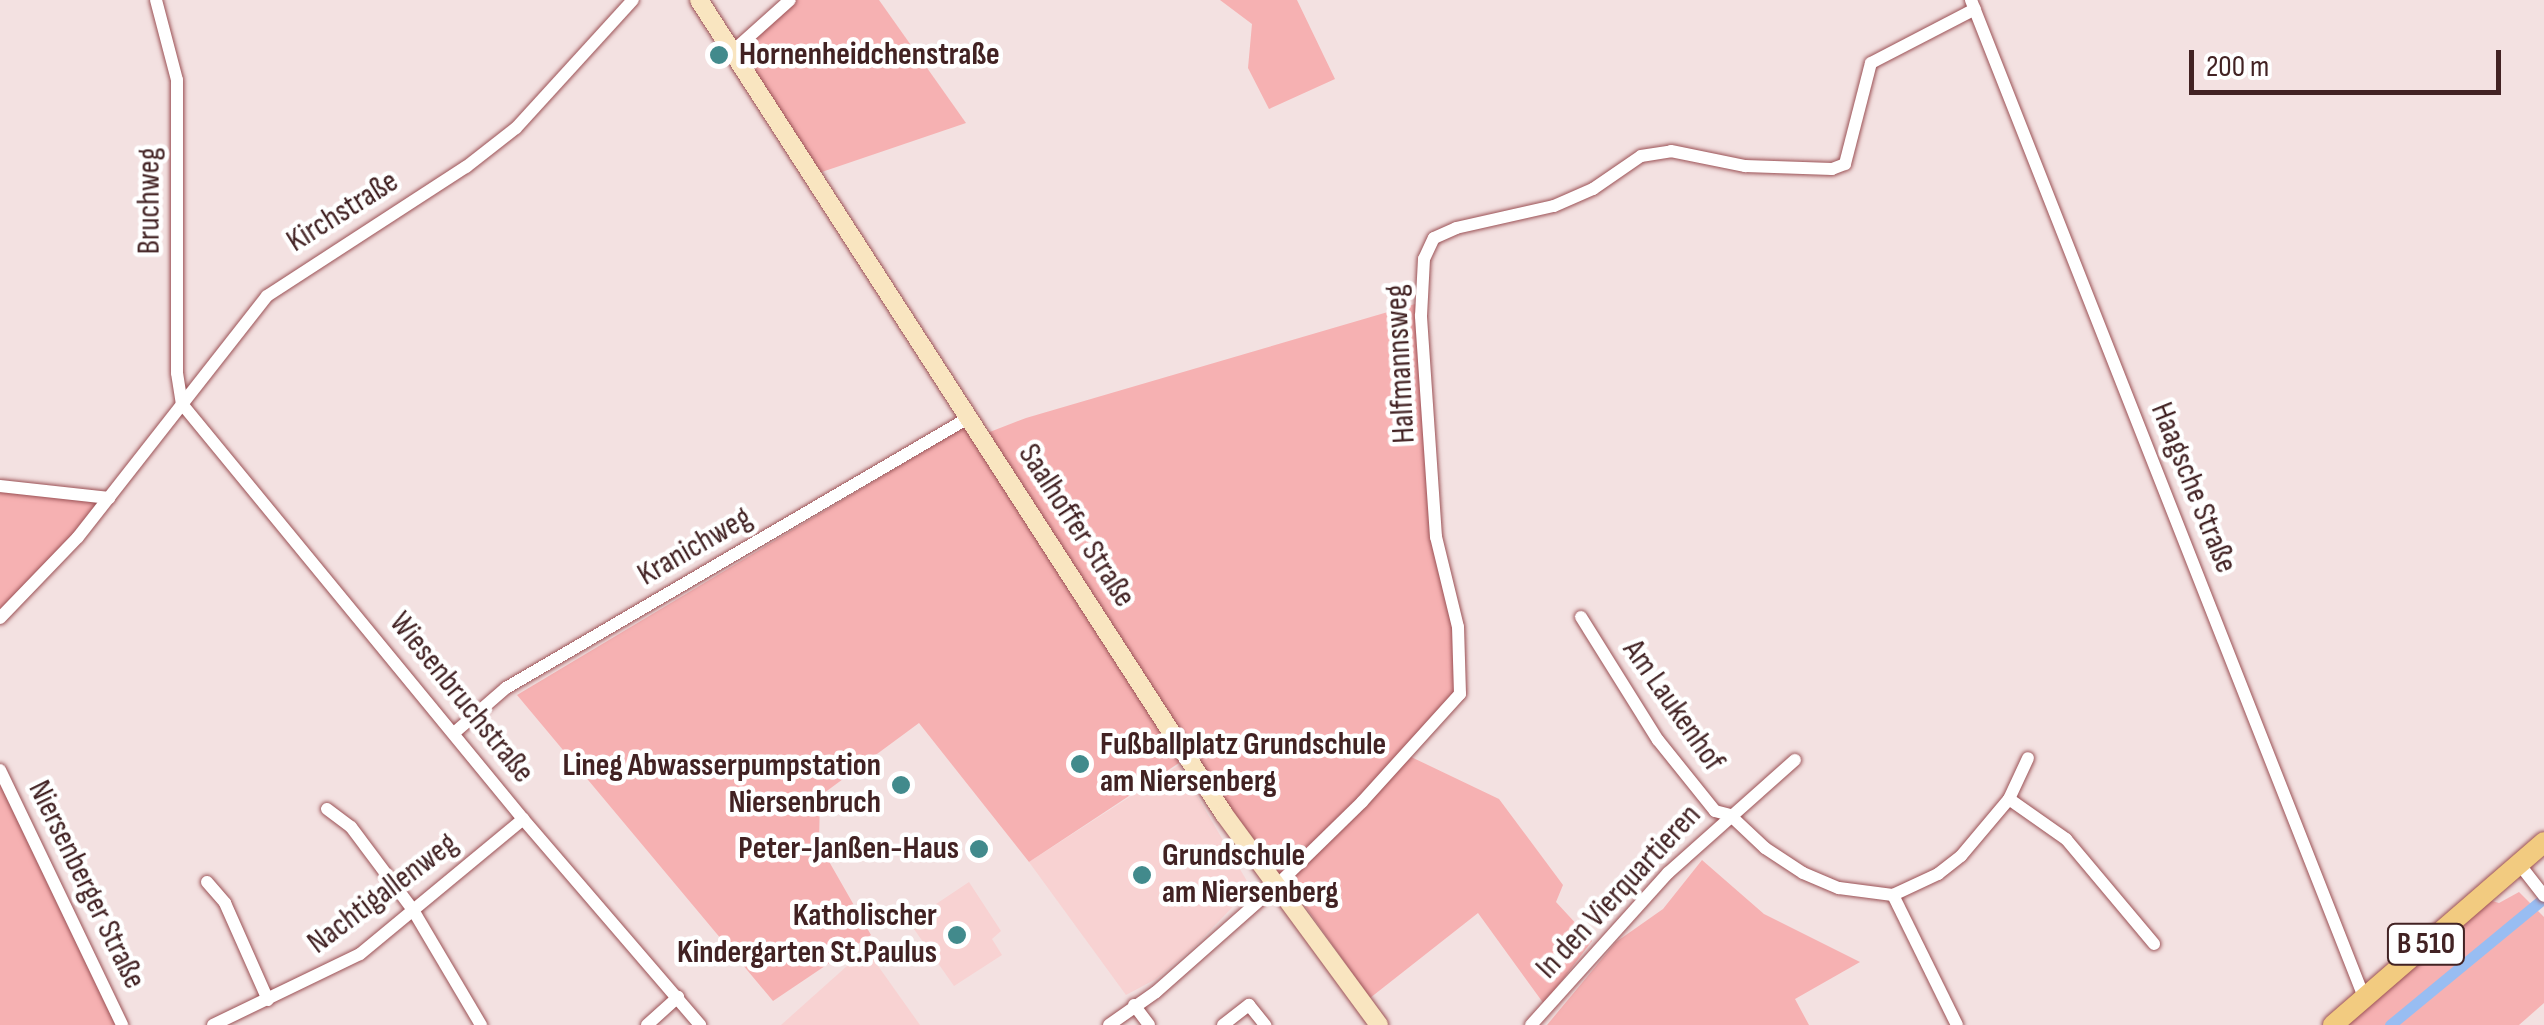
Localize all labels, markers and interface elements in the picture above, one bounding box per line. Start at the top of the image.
scale bar [2194,30,2506,92]
place label: Hornenheidchenstraße [739,36,1000,74]
marker: Hornenheidchenstraße [708,44,730,66]
text: 200 m [2206,49,2269,85]
street label: Bruchweg [131,148,169,254]
street label: Kirchstraße [280,163,406,261]
street label: Halfmannsweg [1378,284,1424,444]
street label: Haagsche Straße [2141,397,2245,579]
street label: Saalhoffer Straße [1009,437,1143,615]
street label: Kranichweg [631,499,759,595]
street label: Wiesenbruchstraße [380,605,542,791]
street label: Am Laukenhof [1614,633,1732,779]
place label: Fußballplatz Grundschule am Niersenberg [1100,727,1386,802]
place label: Lineg Abwasserpumpstation Niersenbruch [562,748,881,823]
marker: Fußballplatz Grundschule am Niersenberg [1069,753,1091,775]
marker: Lineg Abwasserpumpstation Niersenbruch [890,774,912,796]
street label: Niersenberger Straße [19,775,153,995]
street label: In den Vierquartieren [1528,797,1710,987]
street label: Nachtigallenweg [301,825,465,963]
place label: Peter-Janßen-Haus [738,830,959,868]
marker: Peter-Janßen-Haus [968,838,990,860]
place label: Grundschule am Niersenberg [1162,838,1339,913]
marker: Grundschule am Niersenberg [1131,864,1153,886]
place label: Katholischer Kindergarten St.Paulus [677,898,937,973]
road number: B 510 [2386,919,2466,969]
marker: Katholischer Kindergarten St.Paulus [946,924,968,946]

